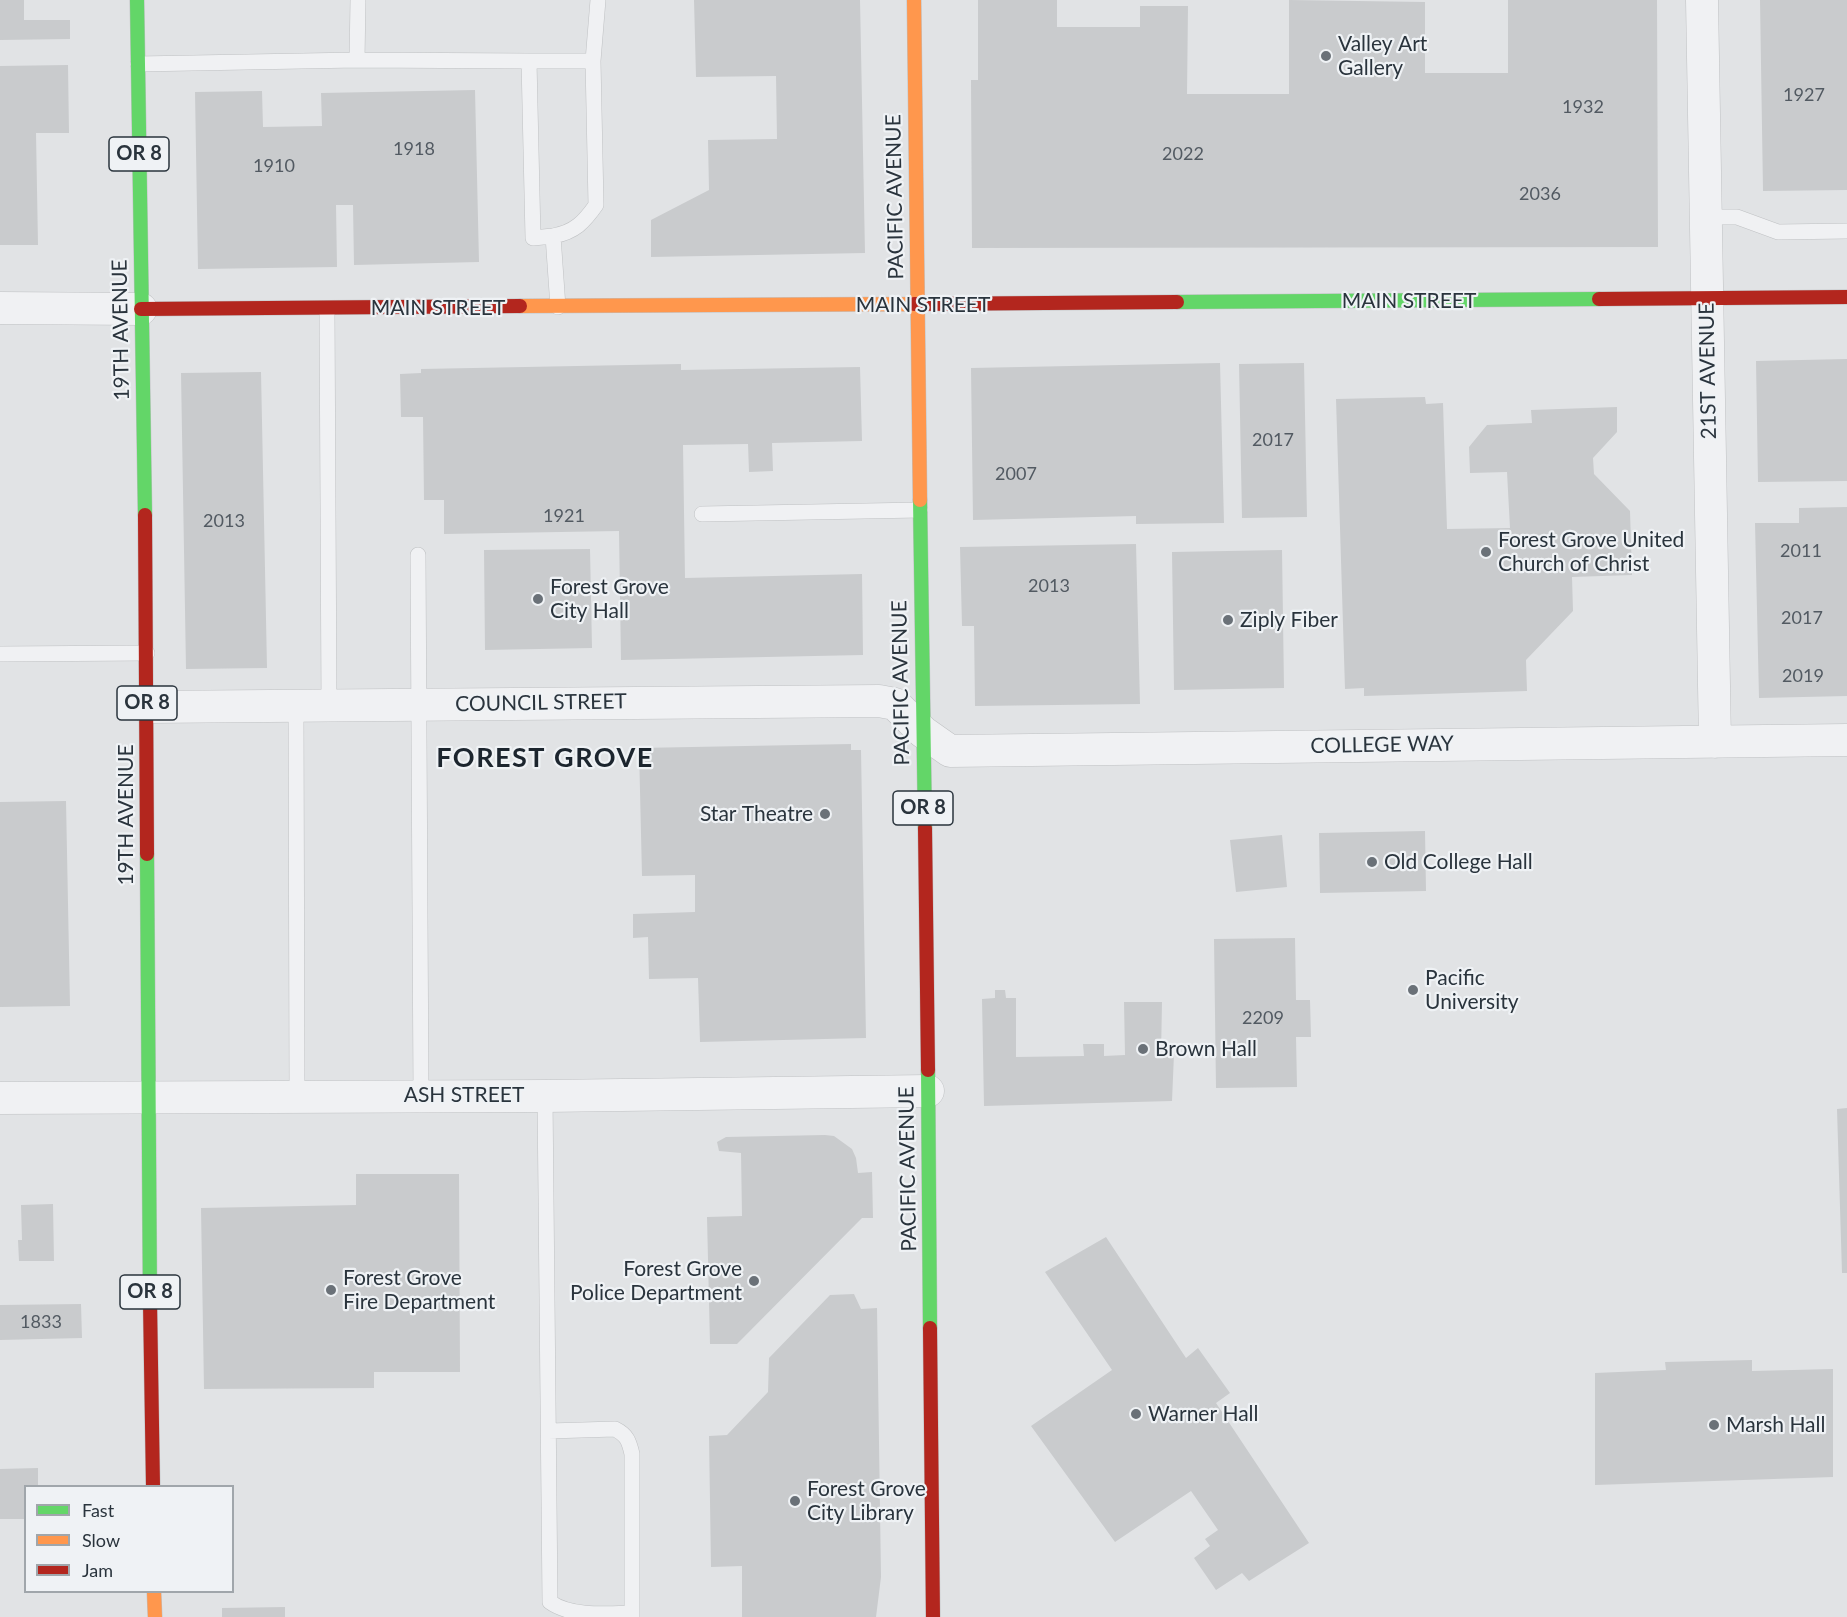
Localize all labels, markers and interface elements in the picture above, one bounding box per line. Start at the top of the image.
place label: Valley Art Gallery [1338,31,1427,81]
marker: Valley Art Gallery [1319,49,1333,63]
house number: 1927 [1783,84,1825,106]
house number: 1932 [1562,96,1604,118]
street label: PACIFIC AVENUE [881,114,909,280]
road number: OR 8 [109,137,169,171]
house number: 1918 [393,138,435,160]
house number: 2022 [1162,143,1204,165]
house number: 1910 [253,155,295,177]
house number: 2036 [1519,183,1561,205]
street label: 19TH AVENUE [107,259,135,401]
street label: MAIN STREET [1342,288,1476,314]
street label: MAIN STREET [856,292,990,318]
street label: MAIN STREET [371,295,505,321]
street label: 21ST AVENUE [1694,303,1722,439]
house number: 2017 [1252,429,1294,451]
house number: 2007 [995,463,1037,485]
house number: 1921 [543,505,585,527]
house number: 2013 [203,510,245,532]
place label: Forest Grove United Church of Christ [1498,527,1684,577]
house number: 2011 [1780,540,1822,562]
marker: Forest Grove United Church of Christ [1479,545,1493,559]
place label: Forest Grove City Hall [550,574,669,624]
house number: 2013 [1028,575,1070,597]
marker: Forest Grove City Hall [531,592,545,606]
street label: PACIFIC AVENUE [887,600,915,766]
place label: Ziply Fiber [1240,607,1338,633]
house number: 2017 [1781,607,1823,629]
marker: Ziply Fiber [1221,613,1235,627]
house number: 2019 [1782,665,1824,687]
road number: OR 8 [117,686,177,720]
street label: COUNCIL STREET [455,689,627,717]
street label: COLLEGE WAY [1310,731,1454,759]
district label: FOREST GROVE [436,742,654,774]
street label: 19TH AVENUE [113,744,139,886]
road number: OR 8 [893,791,953,825]
place label: Star Theatre [700,801,813,827]
marker: Star Theatre [818,807,832,821]
place label: Old College Hall [1384,849,1533,875]
marker: Old College Hall [1365,855,1379,869]
place label: Pacific University [1425,965,1519,1015]
marker: Pacific University [1406,983,1420,997]
house number: 2209 [1242,1007,1284,1029]
place label: Brown Hall [1155,1036,1257,1062]
marker: Brown Hall [1136,1042,1150,1056]
street label: ASH STREET [404,1082,524,1108]
street label: PACIFIC AVENUE [894,1086,922,1252]
place label: Forest Grove Police Department [570,1256,742,1306]
place label: Forest Grove Fire Department [343,1265,495,1315]
marker: Forest Grove Police Department [747,1274,761,1288]
road number: OR 8 [120,1275,180,1309]
marker: Forest Grove Fire Department [324,1283,338,1297]
house number: 1833 [20,1311,62,1333]
place label: Warner Hall [1148,1401,1259,1427]
marker: Warner Hall [1129,1407,1143,1421]
place label: Marsh Hall [1726,1412,1825,1438]
marker: Marsh Hall [1707,1418,1721,1432]
place label: Forest Grove City Library [807,1476,926,1526]
legend [24,1485,234,1593]
marker: Forest Grove City Library [788,1494,802,1508]
text: Fast [82,1499,114,1521]
text: Slow [82,1529,120,1551]
text: Jam [82,1559,113,1581]

